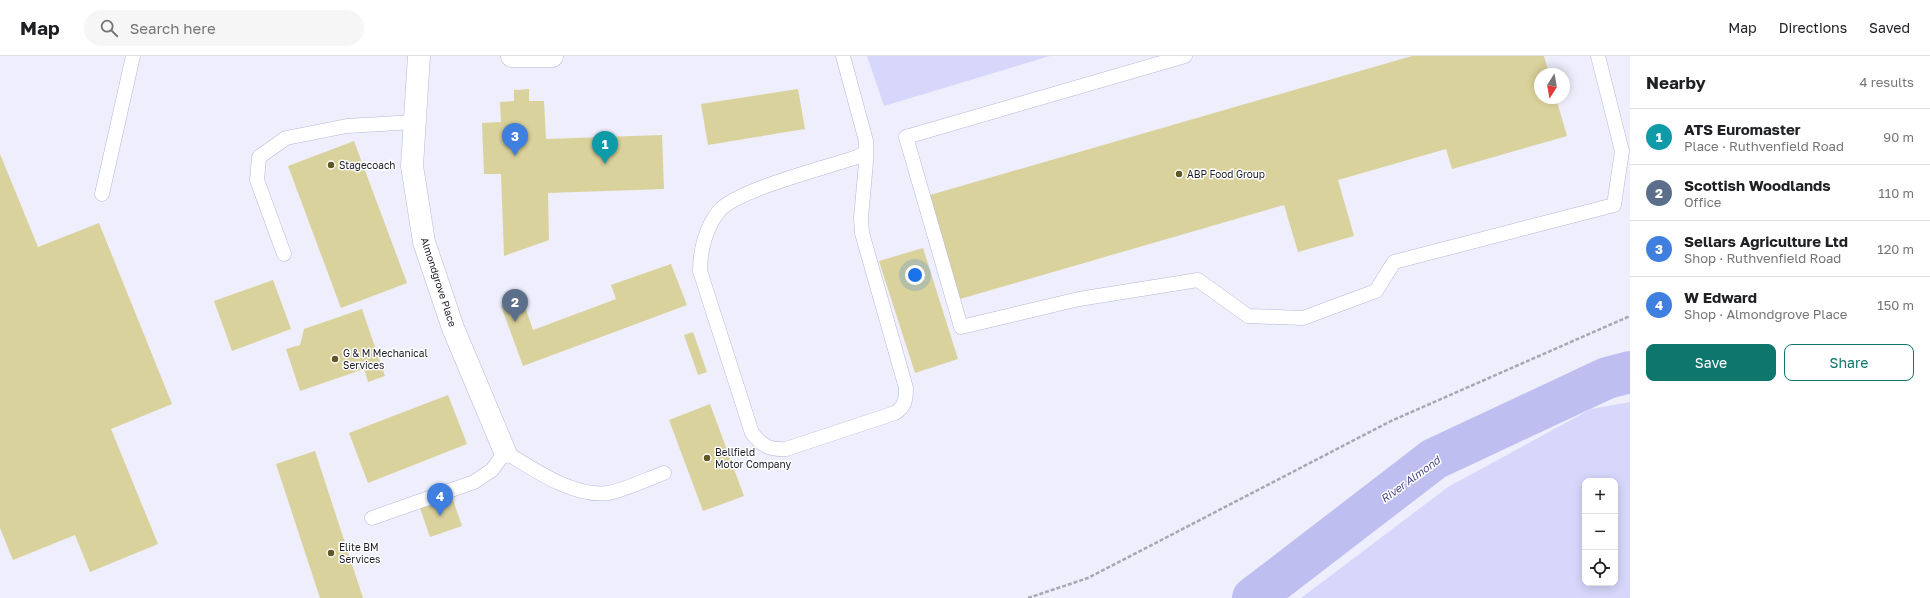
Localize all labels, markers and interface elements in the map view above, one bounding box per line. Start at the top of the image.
search box [84,10,364,46]
text: Map [20,16,60,39]
icon: search [98,17,120,39]
text: Search here [130,19,216,37]
text: Map [1728,19,1757,36]
text: Directions [1779,19,1847,36]
text: Saved [1869,19,1910,36]
north arrow [1534,68,1570,104]
text: Nearby [1646,72,1706,93]
text: 4 results [1860,74,1914,90]
text: ATS Euromaster [1684,120,1801,138]
pin: 3 [502,123,528,156]
text: 1 [1656,129,1662,145]
text: 90 m [1883,129,1914,145]
pin: 1 [592,131,618,164]
text: Place · Ruthvenfield Road [1684,138,1844,154]
place label: Stagecoach [339,159,396,171]
marker: Stagecoach [326,160,336,170]
place label: ABP Food Group [1187,168,1265,180]
marker: ABP Food Group [1174,169,1184,179]
text: Scottish Woodlands [1684,176,1831,194]
text: 2 [1655,185,1663,201]
text: 110 m [1879,185,1914,201]
text: Office [1684,194,1721,210]
text: Sellars Agriculture Ltd [1684,232,1848,250]
street label: Almondgrove Place [419,236,459,328]
text: 3 [1655,241,1663,257]
text: 120 m [1877,241,1914,257]
text: Shop · Ruthvenfield Road [1684,250,1841,266]
your location [905,265,925,285]
text: W Edward [1684,288,1757,306]
pin: 2 [502,289,528,322]
text: 4 [1655,297,1663,313]
text: 150 m [1877,297,1914,313]
text: Shop · Almondgrove Place [1684,306,1847,322]
button: Save [1646,344,1776,381]
button: Share [1784,344,1914,381]
place label: G & M Mechanical Services [343,347,428,371]
marker: G & M Mechanical Services [330,354,340,364]
place label: Bellfield Motor Company [715,446,791,470]
water label: River Almond [1378,452,1443,505]
marker: Bellfield Motor Company [702,453,712,463]
map controls [1582,478,1618,586]
button: + [1582,478,1618,514]
pin: 4 [427,483,453,516]
button: − [1582,514,1618,550]
place label: Elite BM Services [339,541,380,565]
marker: Elite BM Services [326,548,336,558]
button: locate [1582,550,1618,586]

